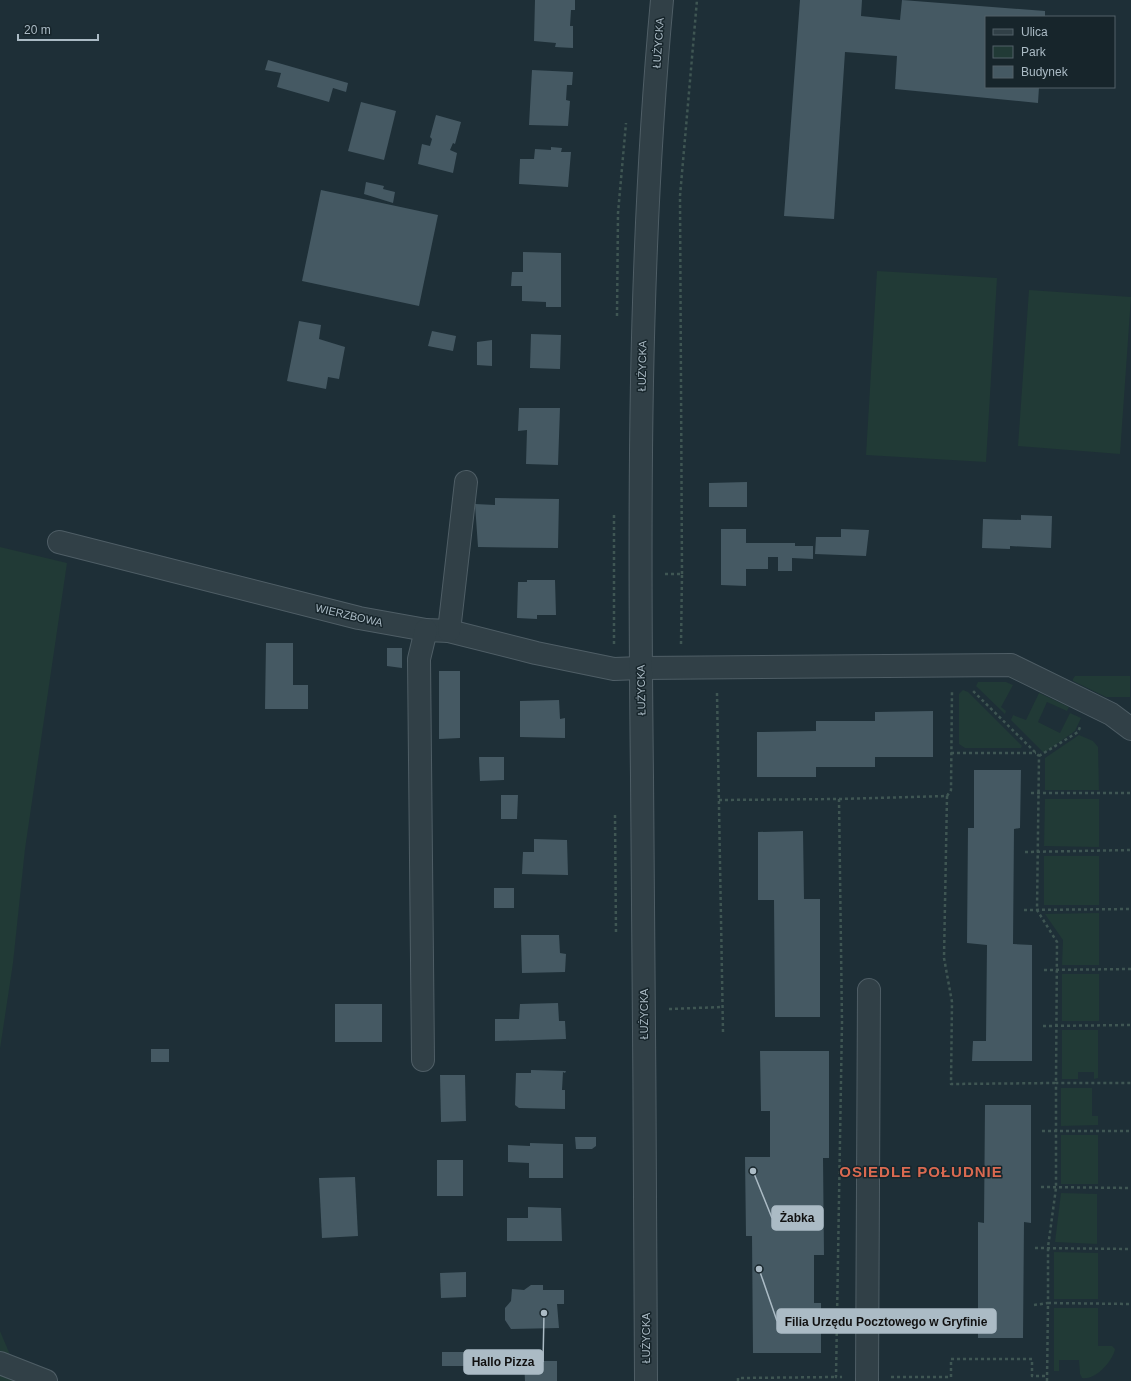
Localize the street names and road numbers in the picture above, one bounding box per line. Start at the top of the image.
street label: ŁUŻYCKA [650,17,666,69]
street label: ŁUŻYCKA [636,340,648,391]
street label: WIERZBOWA [314,601,384,629]
street label: ŁUŻYCKA [635,664,647,715]
street label: ŁUŻYCKA [638,988,650,1039]
street label: ŁUŻYCKA [640,1312,652,1363]

